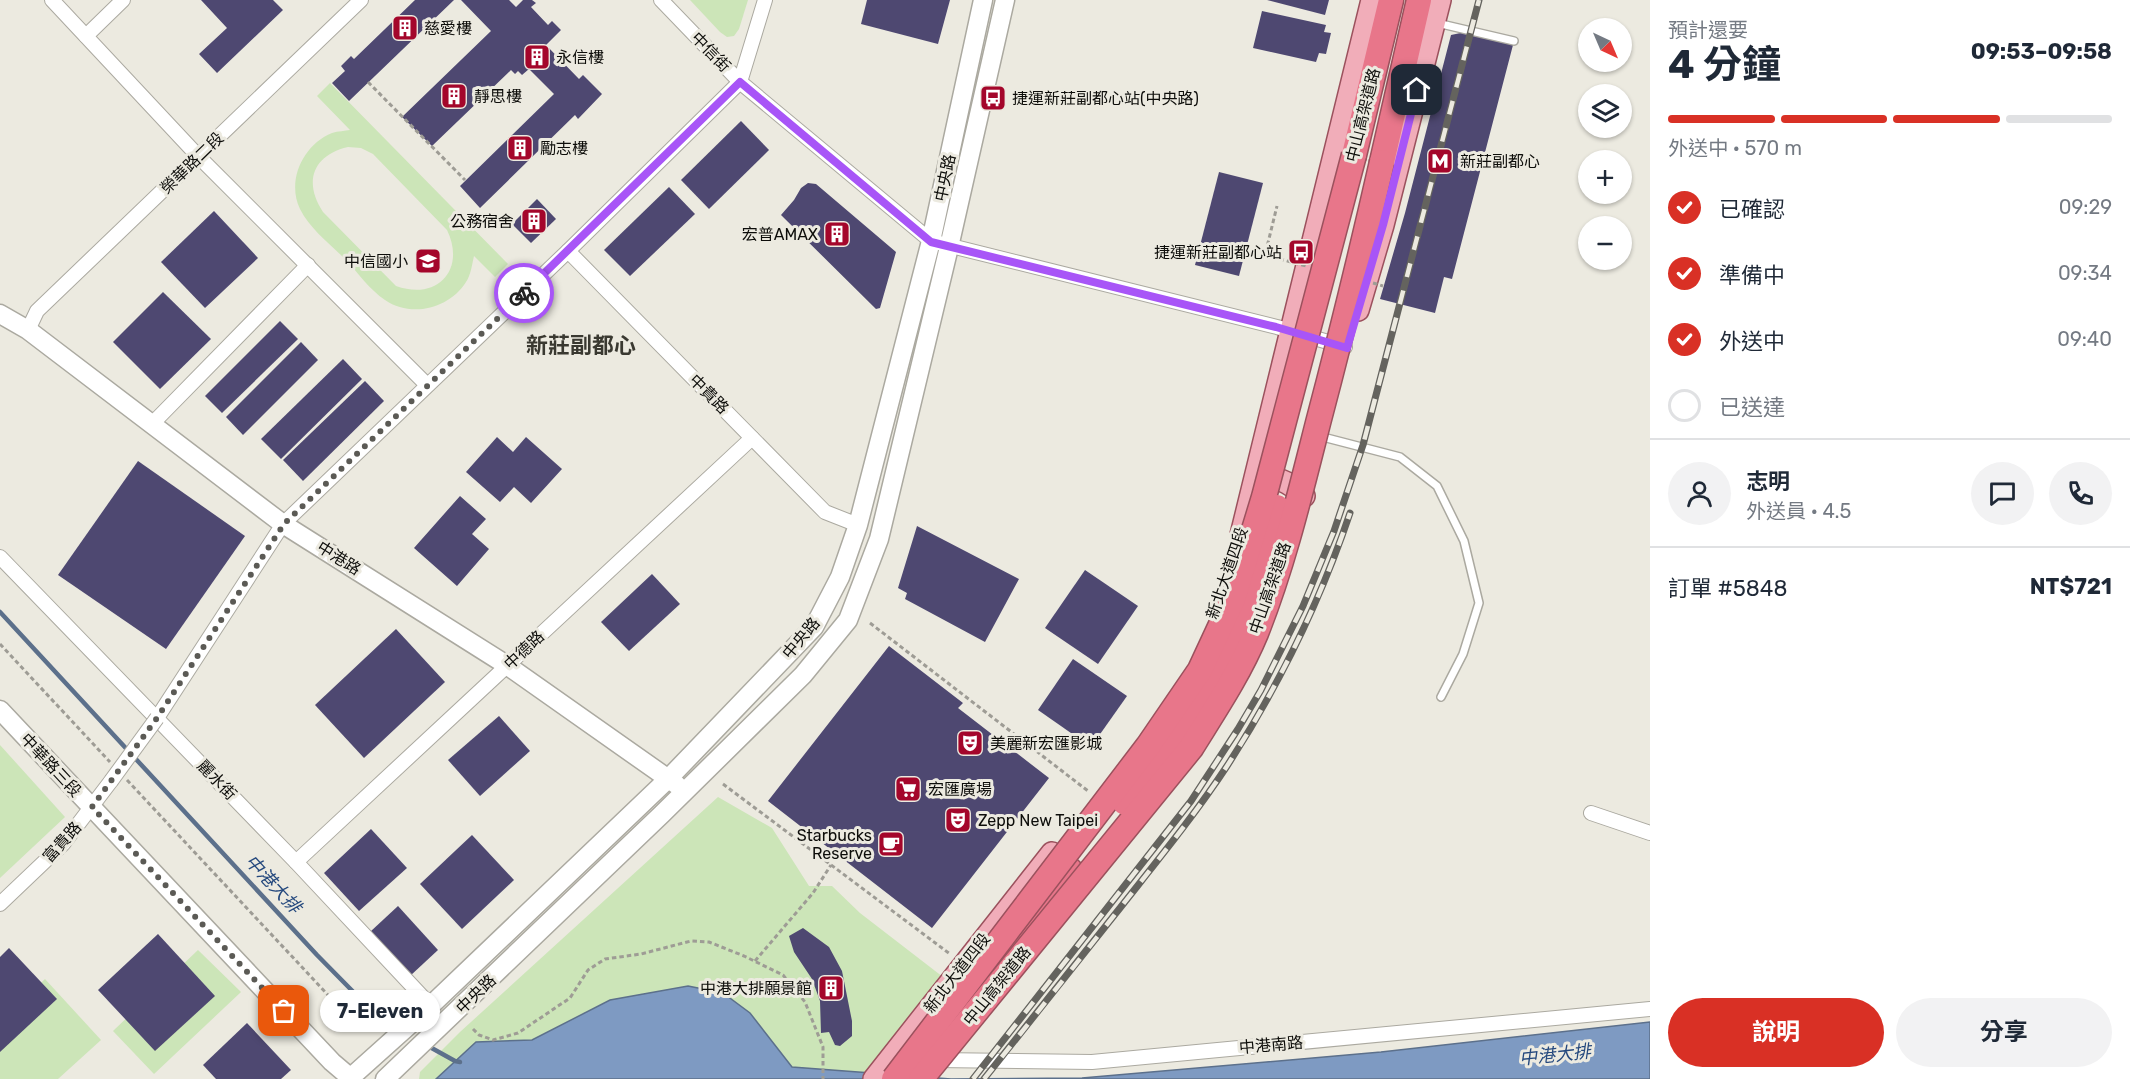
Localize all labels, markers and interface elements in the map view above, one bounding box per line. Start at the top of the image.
building icon: 慈愛樓 [390,13,420,43]
north arrow [1578,18,1632,72]
map controls [1578,18,1632,270]
text: 預計還要 [1668,18,1748,42]
place label: 慈愛樓 [424,19,472,38]
street label: 中信街 [687,28,735,76]
text: 09:53–09:58 [1971,38,2112,65]
building icon: 永信樓 [522,42,552,72]
text: 4 分鐘 [1668,42,1781,88]
place label: 永信樓 [556,48,604,67]
pin [1391,64,1442,115]
street label: 中山高架道路 [1342,66,1384,164]
icon: home [1400,73,1433,106]
building icon: 靜思樓 [439,81,469,111]
bus stop icon: 捷運新莊副都心站(中央路) [978,83,1008,113]
button: layers [1578,84,1632,138]
place label: 靜思樓 [474,87,522,106]
place label: 捷運新莊副都心站(中央路) [1012,89,1199,108]
street label: 榮華路二段 [157,128,227,198]
building icon: 勵志樓 [505,133,535,163]
text: 外送中 · 570 m [1668,136,1802,160]
place label: 勵志樓 [540,139,588,158]
metro station icon: 新莊副都心 [1425,146,1455,176]
button: + [1578,150,1632,204]
place label: 新莊副都心 [1460,152,1540,171]
street label: 中央路 [931,153,959,203]
icon: check [1668,191,1701,224]
text: 09:29 [2059,195,2112,219]
text: 已確認 [1719,196,1785,223]
building icon: 公務宿舍 [519,206,549,236]
place label: 公務宿舍 [450,212,514,231]
button: − [1578,216,1632,270]
building icon: 宏普AMAX [822,219,852,249]
place label: 宏普AMAX [742,225,818,244]
bus stop icon: 捷運新莊副都心站 [1286,237,1316,267]
place label: 捷運新莊副都心站 [1154,243,1282,262]
school or university icon: 中信國小 [413,246,443,276]
place label: 中信國小 [344,252,408,271]
icon: check [1668,257,1701,290]
text: 09:34 [2058,261,2112,285]
text: 準備中 [1719,262,1785,289]
courier [494,263,554,323]
icon: bike [508,277,541,310]
icon: check [1668,323,1701,356]
text: 09:40 [2057,327,2112,351]
text: 外送中 [1719,328,1785,355]
district label: 新莊副都心 [526,332,636,359]
street label: 中貴路 [685,370,733,418]
text: 已送達 [1719,394,1785,421]
button: person [1668,462,1731,525]
button: chat [1971,462,2034,525]
button: phone [2049,462,2112,525]
text: 志明 [1746,468,1790,495]
text: 外送員 · 4.5 [1746,499,1851,523]
street label: 新北大道四段 [1202,525,1252,621]
street label: 中港路 [314,537,364,579]
street label: 中山高架道路 [1245,540,1295,636]
text: NT$721 [2030,573,2112,600]
text: 訂單 #5848 [1668,575,1787,602]
street label: 中央路 [778,614,824,662]
street label: 中德路 [500,627,548,673]
theatre icon: 美麗新宏匯影城 [955,728,985,758]
street label: 中華路三段 [17,729,85,801]
place label: 美麗新宏匯影城 [990,734,1102,753]
street label: 麗水街 [193,756,241,804]
supermarket icon: 宏匯廣場 [893,774,923,804]
place label: 宏匯廣場 [928,780,992,799]
theatre icon: Zepp New Taipei [943,805,973,835]
place label: Zepp New Taipei [978,811,1098,830]
street label: 富貴路 [39,818,85,866]
place label: Starbucks Reserve [797,826,872,863]
cafe icon: Starbucks Reserve [876,829,906,859]
water label: 中港大排 [240,850,307,919]
street label: 新北大道四段 [920,929,994,1017]
street label: 中山高架道路 [959,943,1035,1029]
street label: 中央路 [452,970,500,1018]
building icon: 中港大排願景館 [816,973,846,1003]
place label: 中港大排願景館 [700,979,812,998]
pin [258,985,309,1036]
callout: 7-Eleven [320,990,440,1032]
icon: bag [267,994,300,1027]
button: 說明 [1668,998,1884,1067]
button: 分享 [1896,998,2112,1067]
text: 7-Eleven [337,999,423,1023]
street label: 中港南路 [1238,1033,1304,1057]
water label: 中港大排 [1518,1040,1594,1070]

